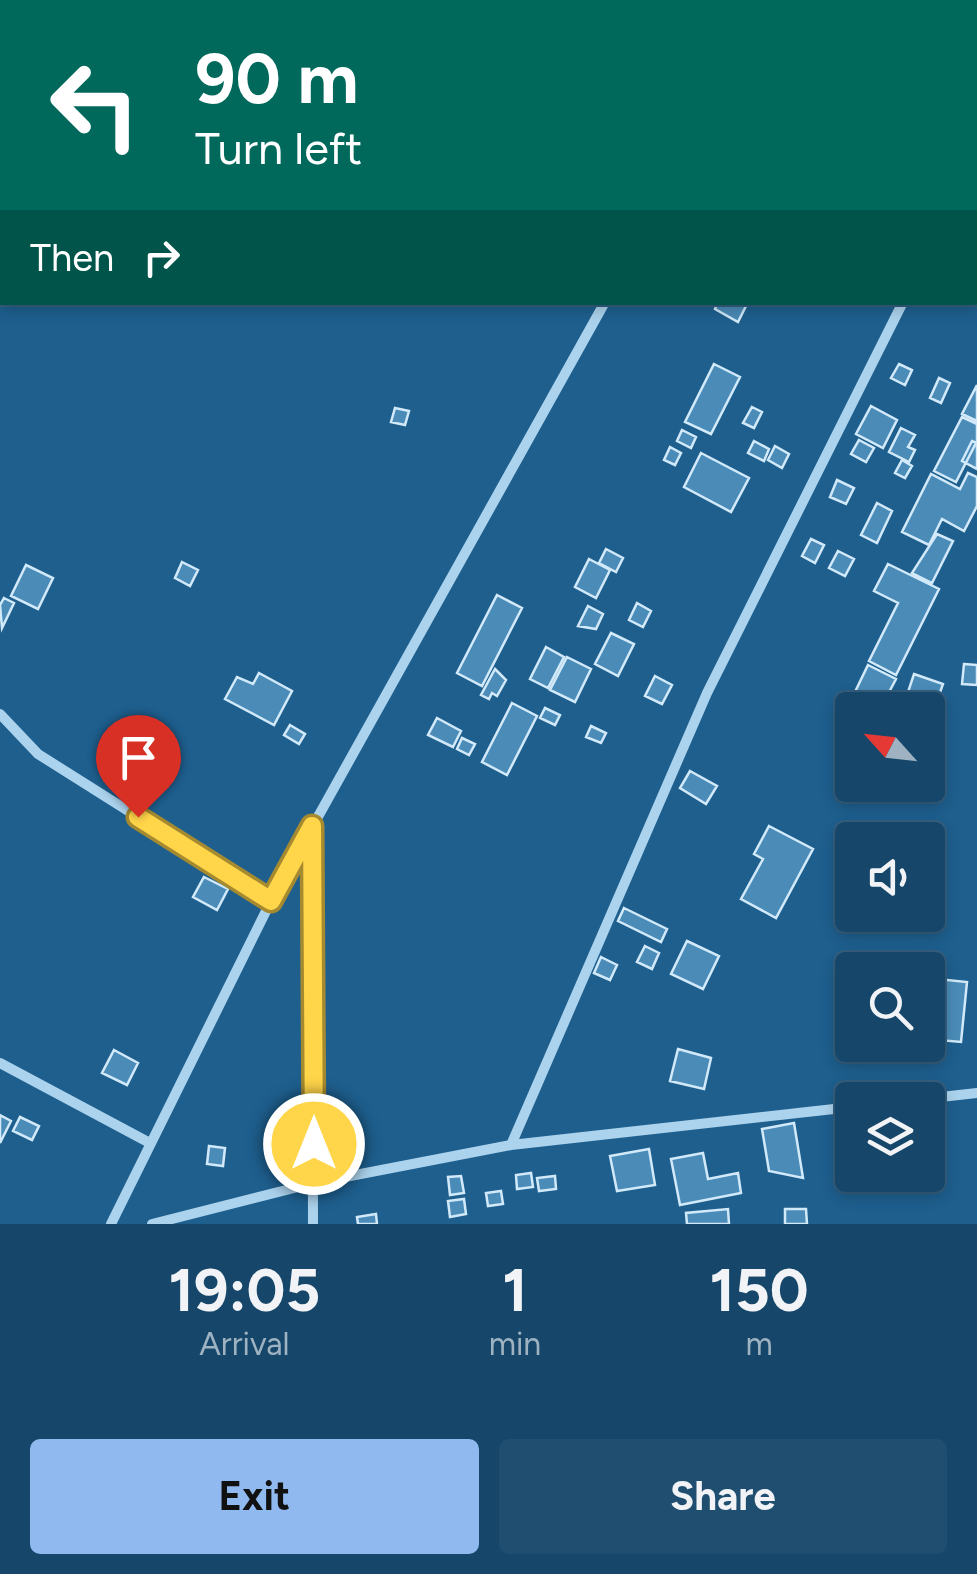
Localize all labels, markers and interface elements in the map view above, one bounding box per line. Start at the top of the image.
text: 90 m [195,36,359,121]
icon: left [30,40,160,170]
text: Turn left [195,121,362,175]
icon: right [134,230,189,285]
text: Then [30,235,114,281]
north arrow [835,692,945,802]
map controls [835,692,945,1192]
pin [96,715,181,818]
icon: arrive [111,730,166,785]
button: sound [835,822,945,932]
button: search [835,952,945,1062]
button: layers [835,1082,945,1192]
position arrow [262,1092,366,1196]
text: 19:05 [168,1254,320,1326]
text: 1 [502,1254,528,1326]
text: 150 [710,1254,809,1326]
text: Arrival [199,1325,290,1363]
text: min [489,1325,541,1363]
text: m [745,1325,773,1363]
button: Exit [30,1439,479,1554]
button: Share [499,1439,947,1554]

